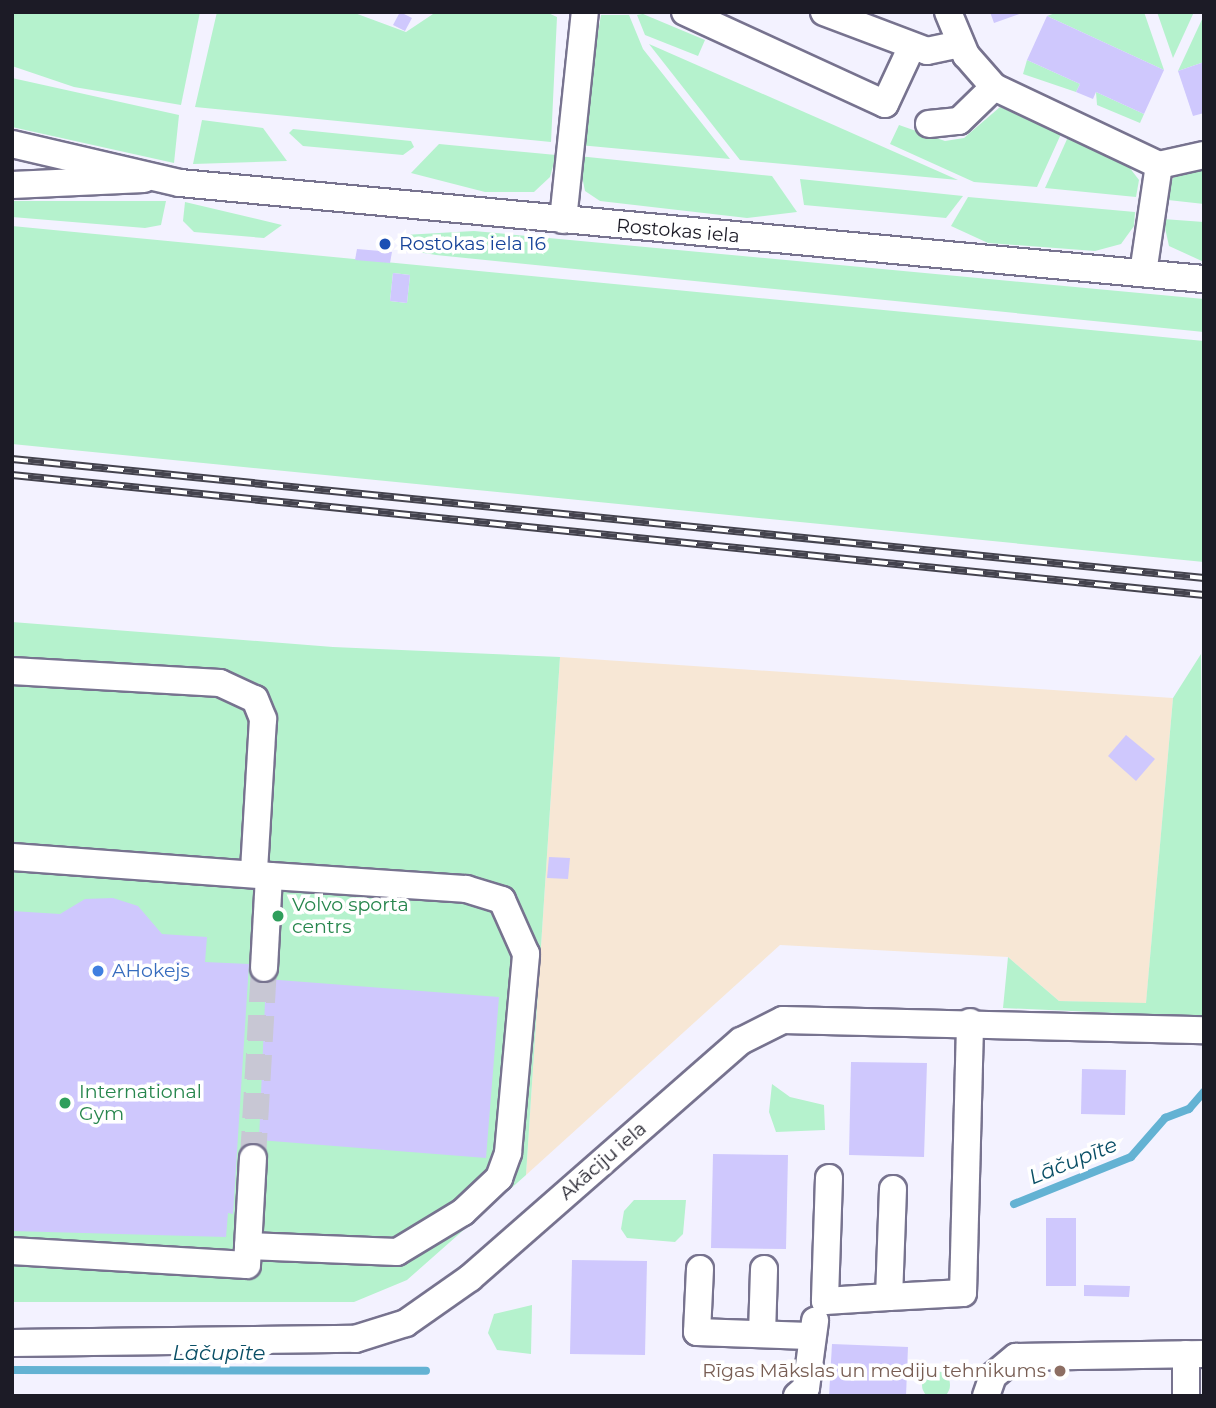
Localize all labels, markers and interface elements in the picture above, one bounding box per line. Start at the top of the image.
street label: Rostokas iela [615,214,741,248]
place label: Rostokas iela 16 [399,233,546,255]
marker: Rostokas iela 16 [377,236,393,252]
place label: Volvo sporta centrs [292,894,409,938]
marker: Volvo sporta centrs [270,908,286,924]
place label: AHokejs [112,960,190,982]
marker: AHokejs [90,963,106,979]
place label: International Gym [79,1081,202,1125]
marker: International Gym [57,1095,73,1111]
street label: Akāciju iela [555,1117,651,1205]
water label: Lāčupīte [1025,1132,1121,1190]
water label: Lāčupīte [172,1340,266,1366]
place label: Rīgas Mākslas un mediju tehnikums [702,1360,1046,1382]
marker: Rīgas Mākslas un mediju tehnikums [1052,1363,1068,1379]

